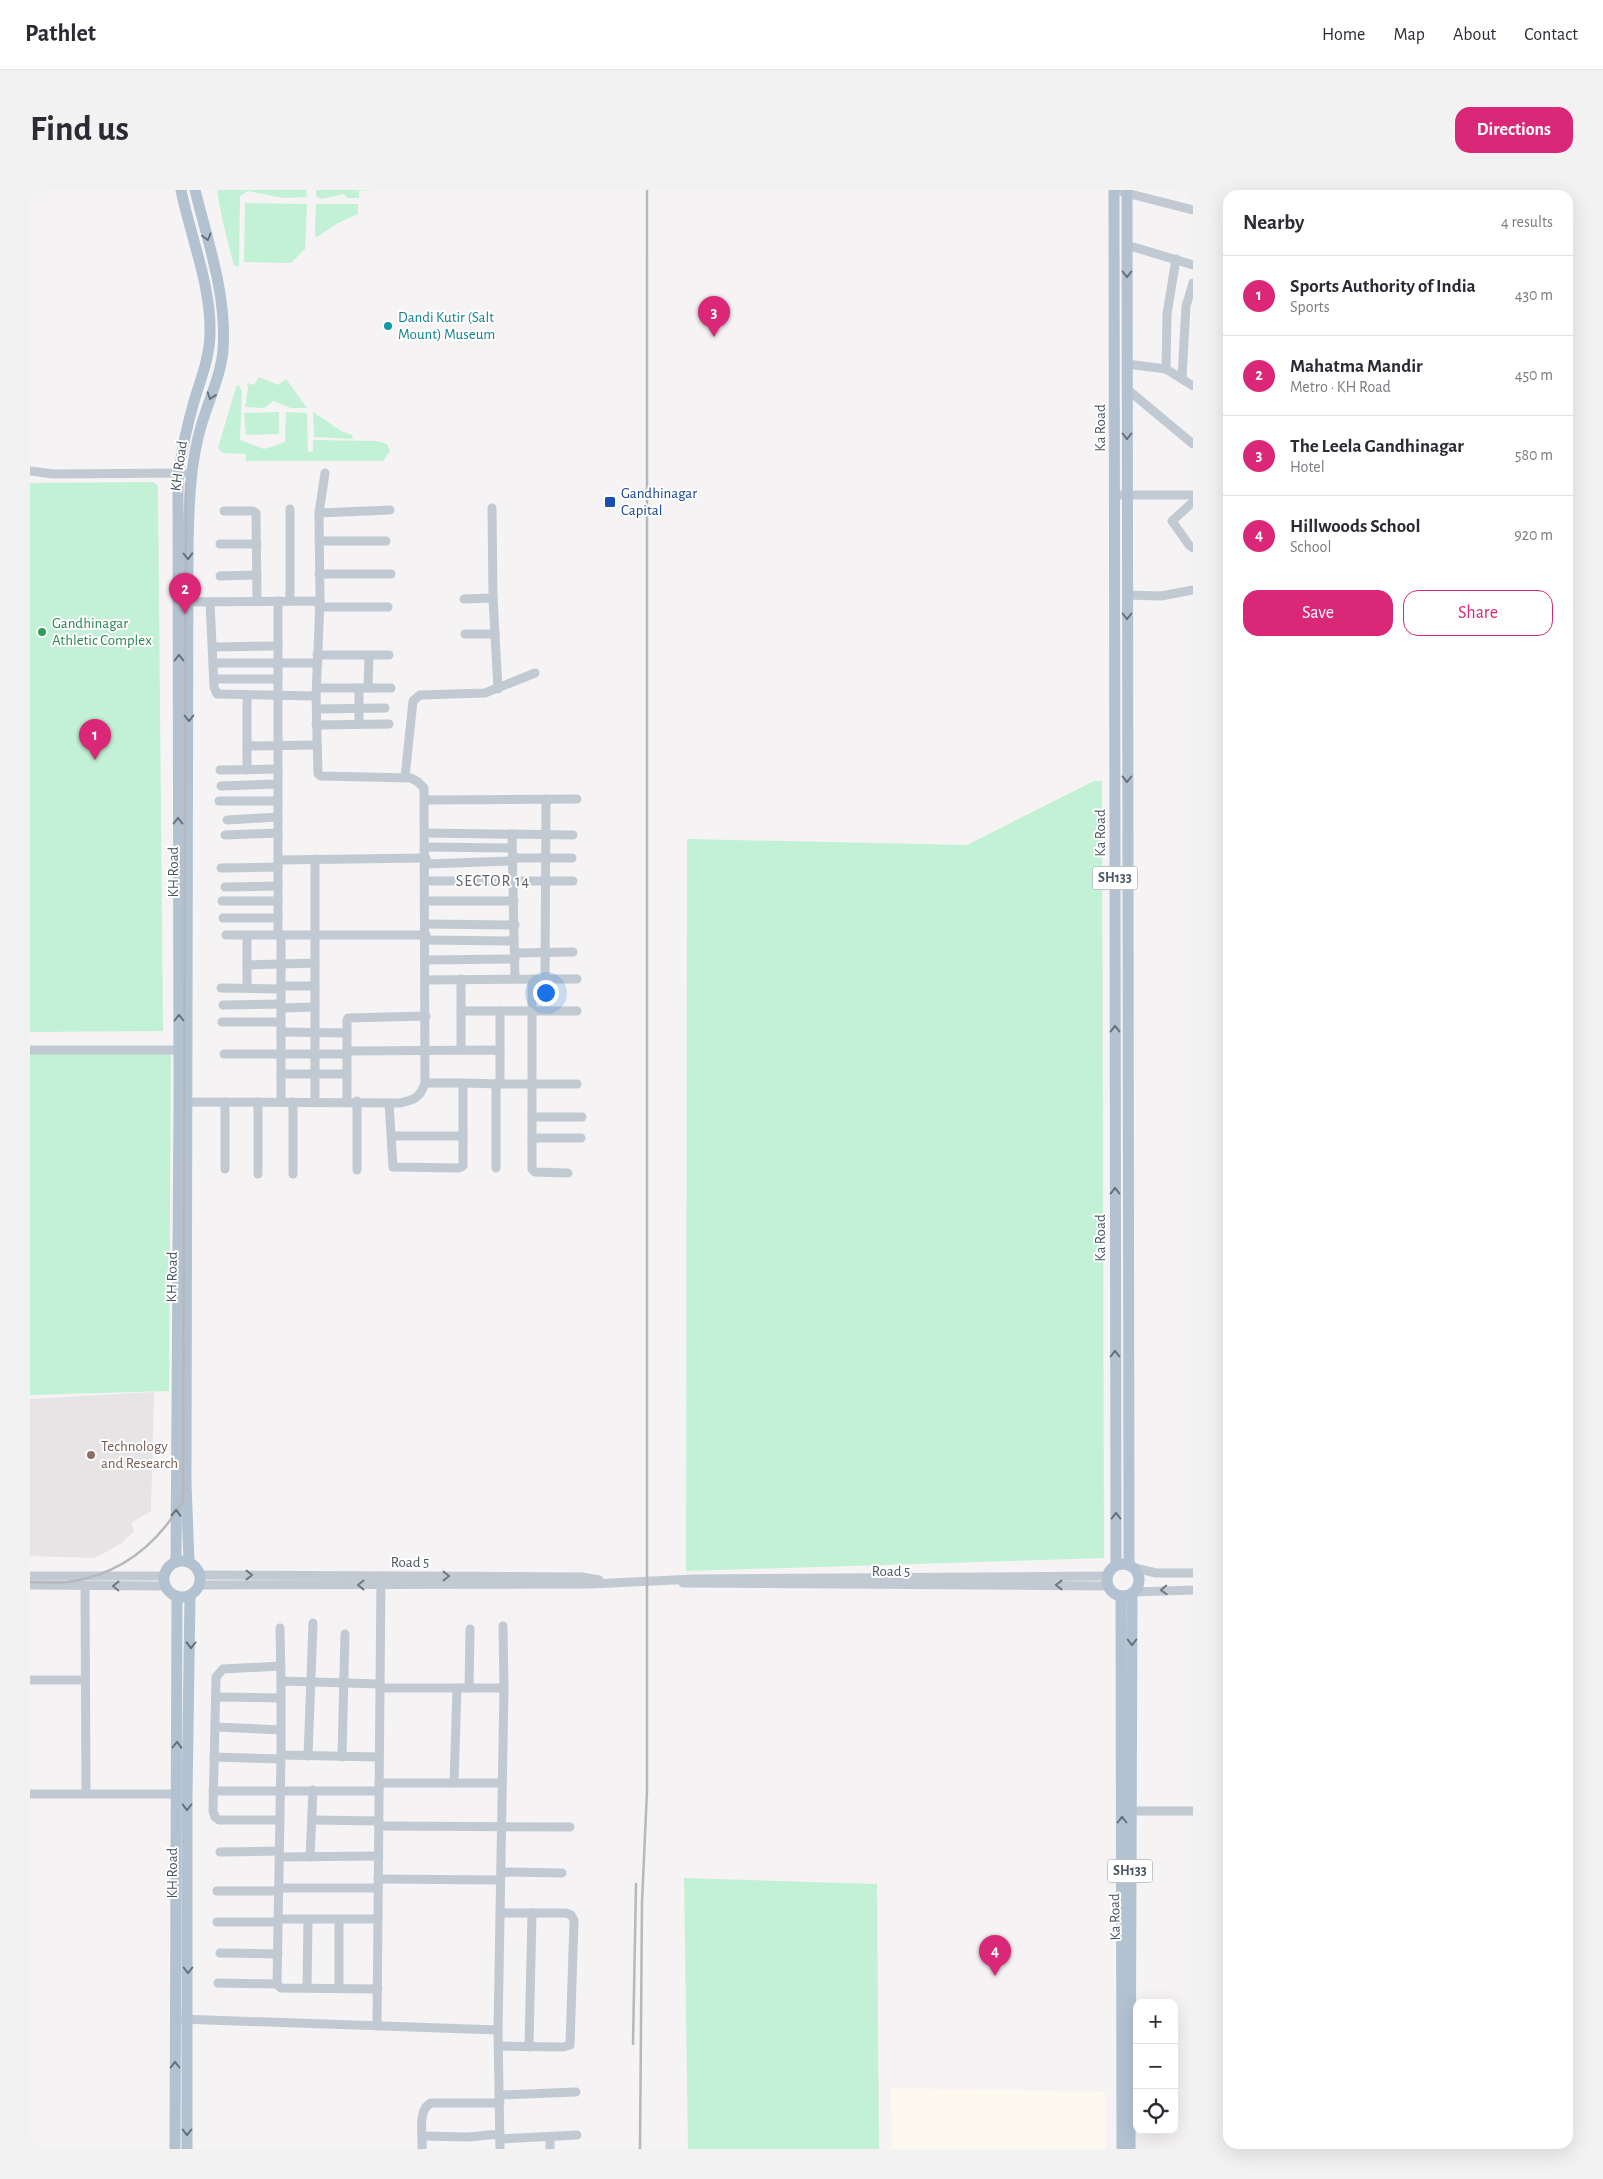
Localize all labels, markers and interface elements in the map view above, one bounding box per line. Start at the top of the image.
text: Pathlet [25,22,96,46]
text: Home [1322,26,1365,44]
text: Map [1393,26,1425,44]
text: About [1453,26,1496,44]
text: Contact [1524,26,1578,44]
button: Directions [1455,107,1573,153]
text: Find us [30,112,129,147]
text: Nearby [1243,212,1304,233]
text: 4 results [1501,214,1553,230]
one-way arrow [201,233,212,242]
one-way arrow [1122,270,1132,278]
text: Sports Authority of India [1290,277,1476,296]
text: 1 [1256,287,1262,303]
text: 430 m [1515,287,1553,303]
pin: 3 [698,296,730,337]
text: Sports [1290,299,1330,315]
place label: Dandi Kutir (Salt Mount) Museum [398,310,495,342]
marker: Dandi Kutir (Salt Mount) Museum [382,320,394,332]
text: Mahatma Mandir [1290,357,1423,376]
text: 2 [1255,367,1263,383]
text: 450 m [1515,367,1553,383]
text: Metro · KH Road [1290,379,1391,395]
one-way arrow [207,391,217,400]
street label: Ka Road [1093,404,1108,452]
one-way arrow [1122,432,1132,440]
text: The Leela Gandhinagar [1290,437,1464,456]
street label: KH Road [168,440,190,492]
text: 3 [1256,447,1262,463]
text: 580 m [1515,447,1553,463]
text: Hotel [1290,459,1325,475]
place label: Gandhinagar Capital [621,486,697,518]
marker: Gandhinagar Capital [603,495,617,509]
text: Hillwoods School [1290,517,1420,536]
text: 4 [1255,527,1263,543]
text: 920 m [1514,527,1553,543]
text: School [1290,539,1331,555]
one-way arrow [183,552,193,560]
pin: 2 [169,573,201,614]
button: Save [1243,590,1393,636]
button: Share [1403,590,1553,636]
one-way arrow [1122,612,1132,620]
place label: Gandhinagar Athletic Complex [52,616,152,648]
marker: Gandhinagar Athletic Complex [36,626,48,638]
one-way arrow [174,654,184,662]
one-way arrow [184,715,194,723]
pin: 1 [79,719,111,760]
one-way arrow [1122,775,1132,783]
street label: Ka Road [1093,809,1108,857]
one-way arrow [173,817,183,824]
street label: KH Road [166,846,181,897]
road number: SH133 [1092,866,1138,890]
district label: SECTOR 14 [456,873,530,889]
your location [533,980,559,1006]
one-way arrow [174,1014,184,1022]
one-way arrow [1110,1025,1120,1032]
one-way arrow [1110,1187,1120,1195]
street label: Ka Road [1093,1214,1108,1262]
street label: KH Road [164,1251,180,1303]
one-way arrow [1110,1350,1120,1358]
place label: Technology and Research [101,1439,178,1471]
marker: Technology and Research [85,1449,97,1461]
one-way arrow [171,1509,181,1517]
one-way arrow [1111,1512,1121,1520]
street label: Road 5 [391,1555,429,1570]
street label: Road 5 [872,1564,910,1579]
one-way arrow [245,1570,253,1580]
one-way arrow [442,1571,450,1581]
one-way arrow [356,1580,364,1590]
one-way arrow [1055,1580,1062,1590]
one-way arrow [112,1581,120,1591]
one-way arrow [1160,1584,1168,1595]
one-way arrow [1127,1639,1137,1647]
one-way arrow [185,1641,196,1649]
one-way arrow [171,1741,182,1749]
one-way arrow [182,1804,192,1811]
one-way arrow [1117,1816,1127,1824]
street label: KH Road [165,1847,180,1898]
road number: SH133 [1108,1860,1152,1882]
street label: Ka Road [1107,1893,1123,1941]
pin: 4 [979,1935,1011,1976]
one-way arrow [183,1966,193,1974]
map controls [1133,1999,1178,2134]
button: + [1133,1999,1178,2044]
button: − [1133,2044,1178,2089]
one-way arrow [170,2061,180,2069]
button: locate [1133,2089,1178,2134]
one-way arrow [182,2128,192,2136]

